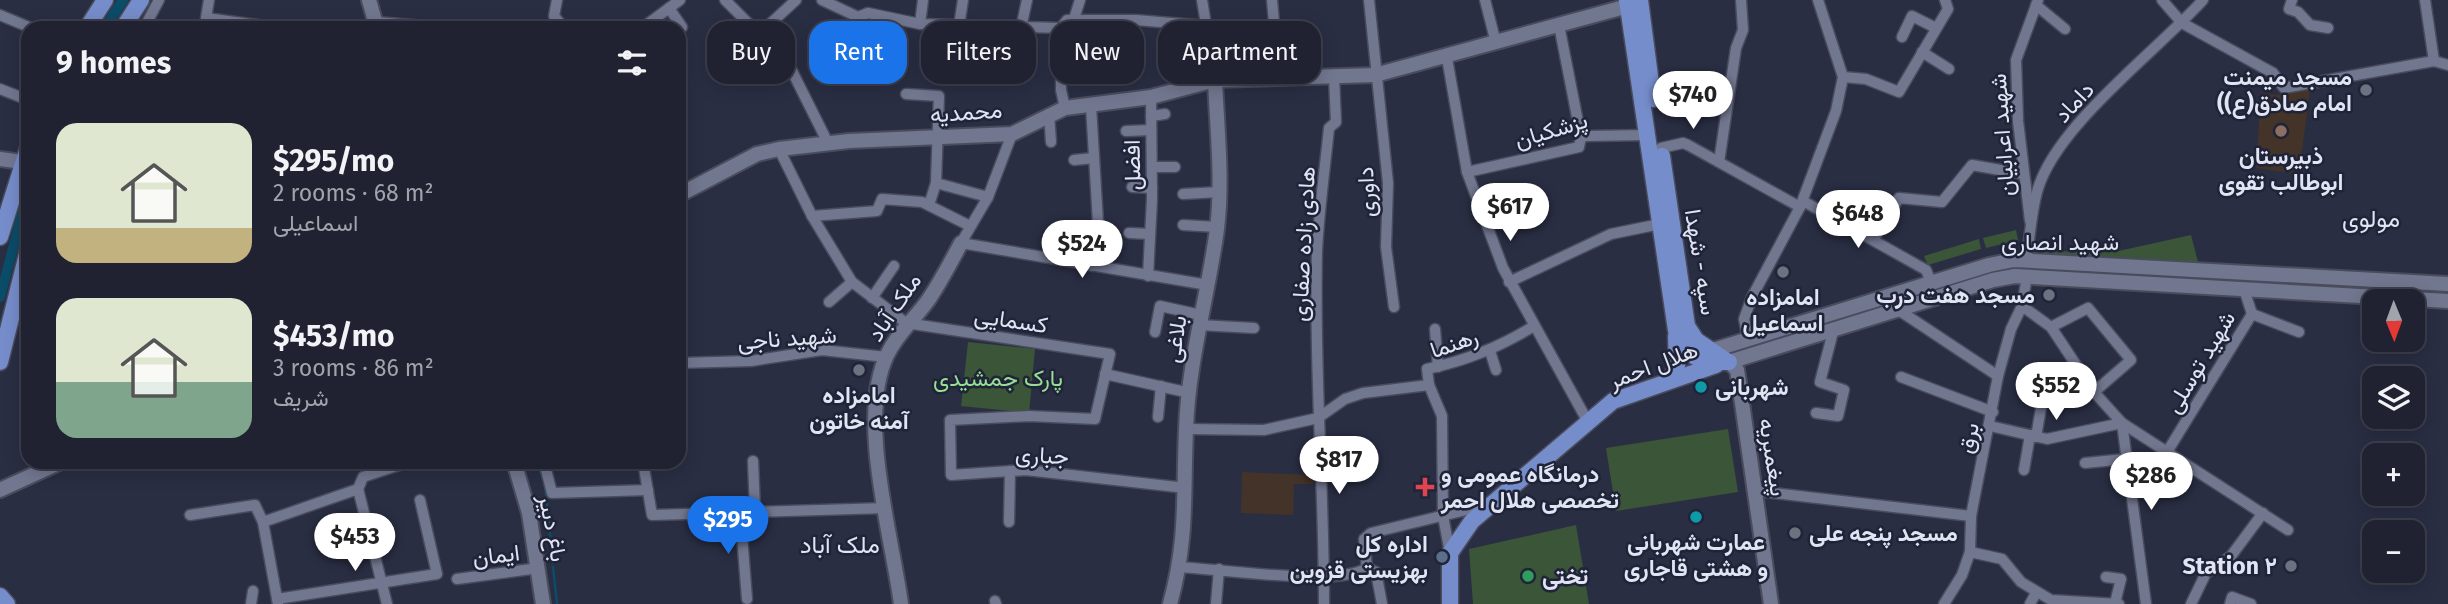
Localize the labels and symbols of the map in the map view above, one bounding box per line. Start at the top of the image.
place label: مسجد میمنت (امام صادق(ع) [2217,63,2352,119]
pin: $740 [1652,72,1734,131]
street label: شهید اعرابیان [1984,73,2021,197]
street label: داماد [2048,76,2100,128]
marker: مسجد میمنت (امام صادق(ع) [2358,82,2374,98]
street label: محمدیه [929,96,1003,128]
street label: پزشکیان [1511,106,1591,156]
marker: ذبیرستان ابوطالب تقوی [2273,123,2289,139]
street label: افضل [1118,139,1146,191]
place label: ذبیرستان ابوطالب تقوی [2218,142,2344,197]
street label: هادی زاده صفاری [1285,166,1322,322]
street label: داوری [1351,166,1382,218]
pin: $617 [1469,184,1551,243]
pin: $648 [1817,190,1899,250]
district label: مولوی [2342,205,2400,234]
street label: سپه - شهدا [1677,207,1723,317]
pin: $524 [1041,220,1123,280]
street label: شهید انصاری [2001,228,2119,257]
marker: امامزاده اسماعیل [1775,264,1791,280]
street label: ملک آباد [861,267,927,347]
place label: مسجد هفت درب [1876,281,2035,310]
place label: امامزاده اسماعیل [1743,283,1823,337]
marker: مسجد هفت درب [2041,287,2057,303]
north arrow [2362,289,2426,352]
street label: کسمایی [972,301,1050,339]
street label: شهید توسلی [2159,306,2242,419]
street label: بلاغی [1157,313,1193,365]
street label: شهید ناجی [737,321,838,356]
street label: رهنما [1426,322,1482,365]
street label: هلال احمر [1603,335,1702,396]
marker: امامزاده آمنه خاتون [851,362,867,378]
pin: $552 [2015,362,2097,422]
park label: پارک جمشیدی [933,364,1063,394]
place label: شهربانی [1715,373,1789,402]
marker: شهربانی [1693,379,1709,395]
place label: امامزاده آمنه خاتون [809,381,911,436]
street label: پیغمبریه [1751,416,1793,498]
street label: برق [1951,420,1986,456]
pin: $817 [1298,436,1380,496]
street label: جباری [1014,440,1069,471]
pin: $286 [2110,452,2192,512]
place label: درمانگاه عمومی و تخصصی هلال احمر [1440,460,1619,515]
marker: درمانگاه عمومی و تخصصی هلال احمر [1415,477,1435,497]
street label: باغ دبیر [531,491,573,564]
pin: $295 [687,496,769,556]
marker: عمارت شهربانی و هشتی قاجاری [1688,509,1704,525]
pin: $453 [314,514,396,573]
place label: مسجد پنجه علی [1809,519,1958,549]
marker: مسجد پنجه علی [1787,525,1803,541]
place label: عمارت شهربانی و هشتی قاجاری [1624,528,1768,583]
place label: اداره کل بهزیستی قزوین [1290,530,1428,585]
district label: ملک آباد [800,531,880,559]
street label: ایمان [471,538,521,572]
marker: اداره کل بهزیستی قزوین [1434,549,1450,565]
place label: Station ۲ [2183,552,2277,580]
marker: Station ۲ [2283,558,2299,574]
place label: تختی [1542,562,1588,590]
marker: تختی [1520,568,1536,584]

